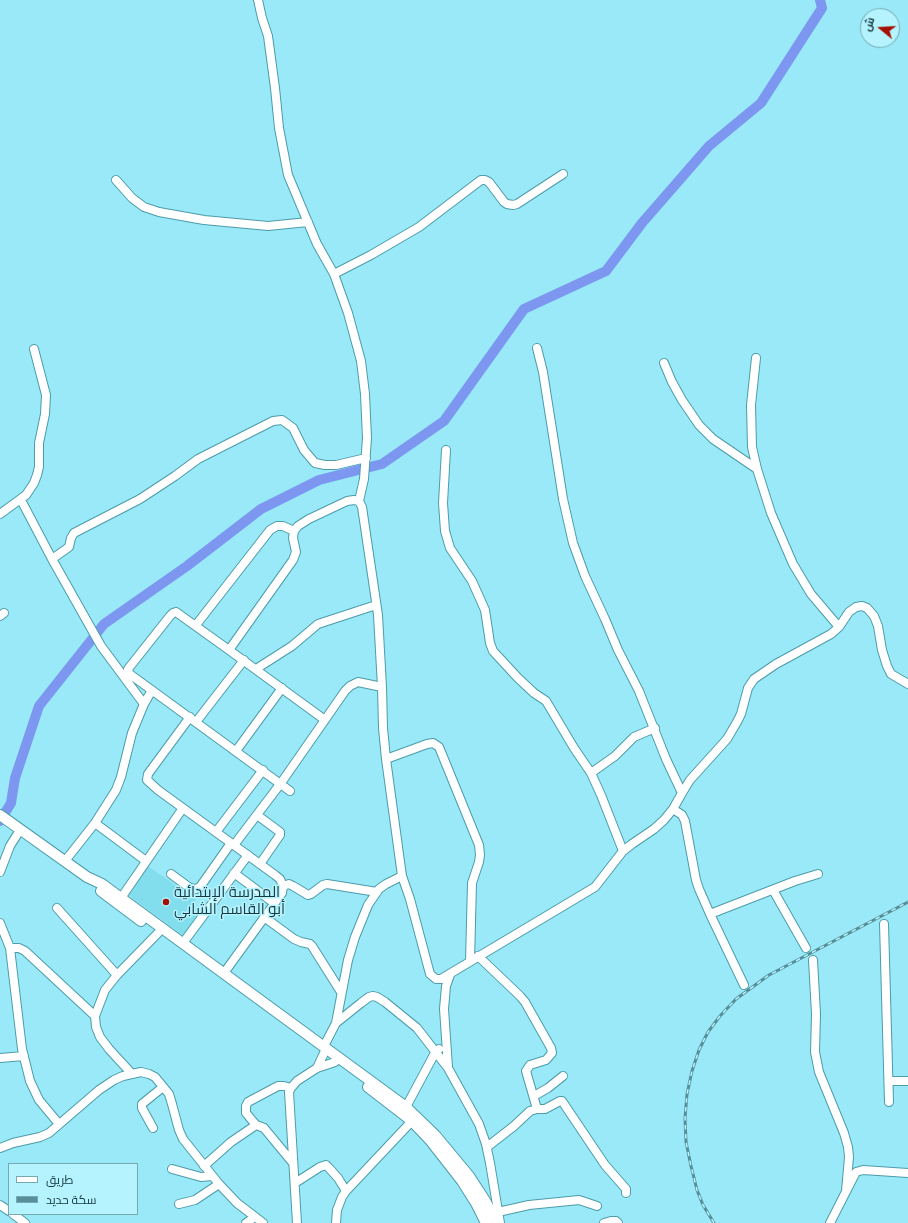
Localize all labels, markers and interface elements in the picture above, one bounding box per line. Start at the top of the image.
north arrow [860,8,900,48]
text: ش [861,16,877,33]
place label: المدرسة الإبتدائية أبو القاسم الشابي [174,884,285,919]
marker: المدرسة الإبتدائية أبو القاسم الشابي [161,897,171,907]
legend [8,1163,138,1215]
text: طريق [46,1173,73,1187]
text: سكة حديد [46,1193,96,1207]

